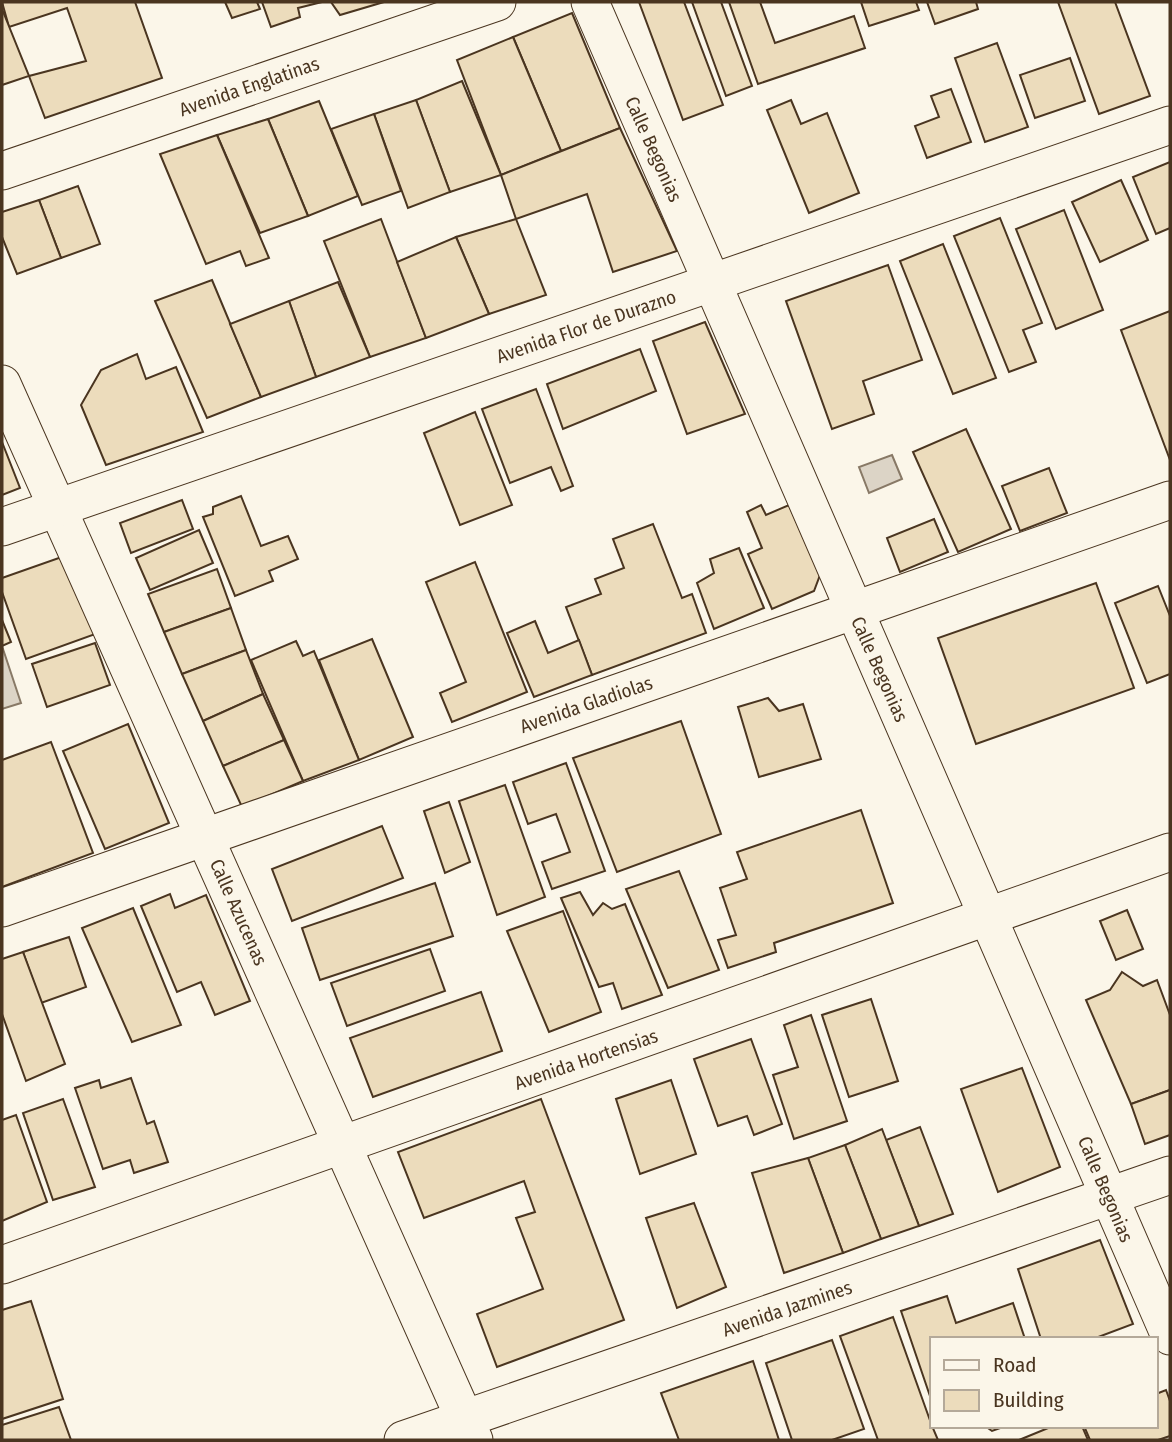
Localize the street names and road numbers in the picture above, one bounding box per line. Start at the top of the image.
street label: Avenida Englatinas [176,52,322,121]
street label: Calle Begonias [620,93,687,205]
street label: Avenida Flor de Durazno [493,285,679,368]
street label: Calle Begonias [846,613,913,725]
street label: Avenida Gladiolas [517,671,656,738]
street label: Calle Azucenas [205,855,272,969]
street label: Avenida Hortensias [511,1024,661,1095]
street label: Calle Begonias [1073,1133,1138,1246]
street label: Avenida Jazmines [719,1276,855,1341]

